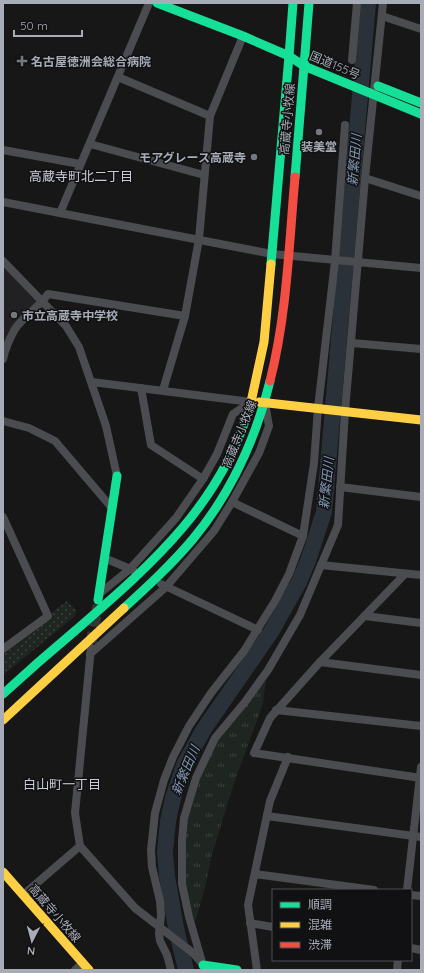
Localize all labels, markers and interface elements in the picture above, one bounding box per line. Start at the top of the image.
scale bar [14,12,82,38]
text: 50 m [20,18,48,33]
street label: 国道155号 [307,48,363,82]
place label: 名古屋徳洲会総合病院 [31,54,151,69]
marker: 名古屋徳洲会総合病院 [16,55,28,67]
street label: 高蔵寺小牧線 [276,82,298,156]
marker: 装美堂 [314,127,324,137]
water label: 新繁田川 [344,131,364,187]
place label: 装美堂 [301,139,337,154]
place label: モアグレース高蔵寺 [139,150,246,165]
marker: モアグレース高蔵寺 [249,152,259,162]
district label: 高蔵寺町北二丁目 [29,168,133,184]
place label: 市立高蔵寺中学校 [22,308,118,323]
marker: 市立高蔵寺中学校 [9,310,19,320]
street label: 高蔵寺小牧線 [219,398,259,470]
water label: 新繁田川 [315,454,337,510]
water label: 新繁田川 [167,741,203,797]
district label: 白山町一丁目 [23,776,101,792]
street label: 高蔵寺小牧線 [26,881,84,945]
legend [272,889,412,961]
text: 順調 [308,897,332,912]
text: 混雑 [308,917,332,932]
north arrow [12,921,52,961]
text: 渋滞 [308,937,332,952]
text: N [26,944,36,958]

